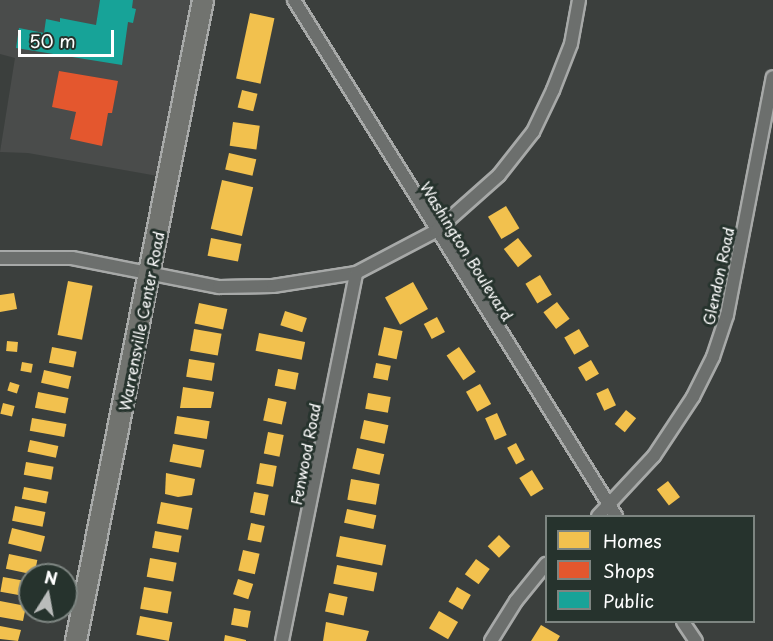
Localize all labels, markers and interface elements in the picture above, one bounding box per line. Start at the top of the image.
scale bar [21,18,117,56]
text: 50 m [29,27,76,54]
street label: Washington Boulevard [417,178,517,324]
street label: Glendon Road [699,225,737,327]
street label: Warrensville Center Road [115,229,167,413]
street label: Fenwood Road [286,401,324,507]
legend [545,515,755,623]
text: Homes [603,527,661,554]
text: Shops [603,557,654,584]
north arrow [18,563,78,623]
text: N [43,564,60,590]
text: Public [603,587,654,614]

